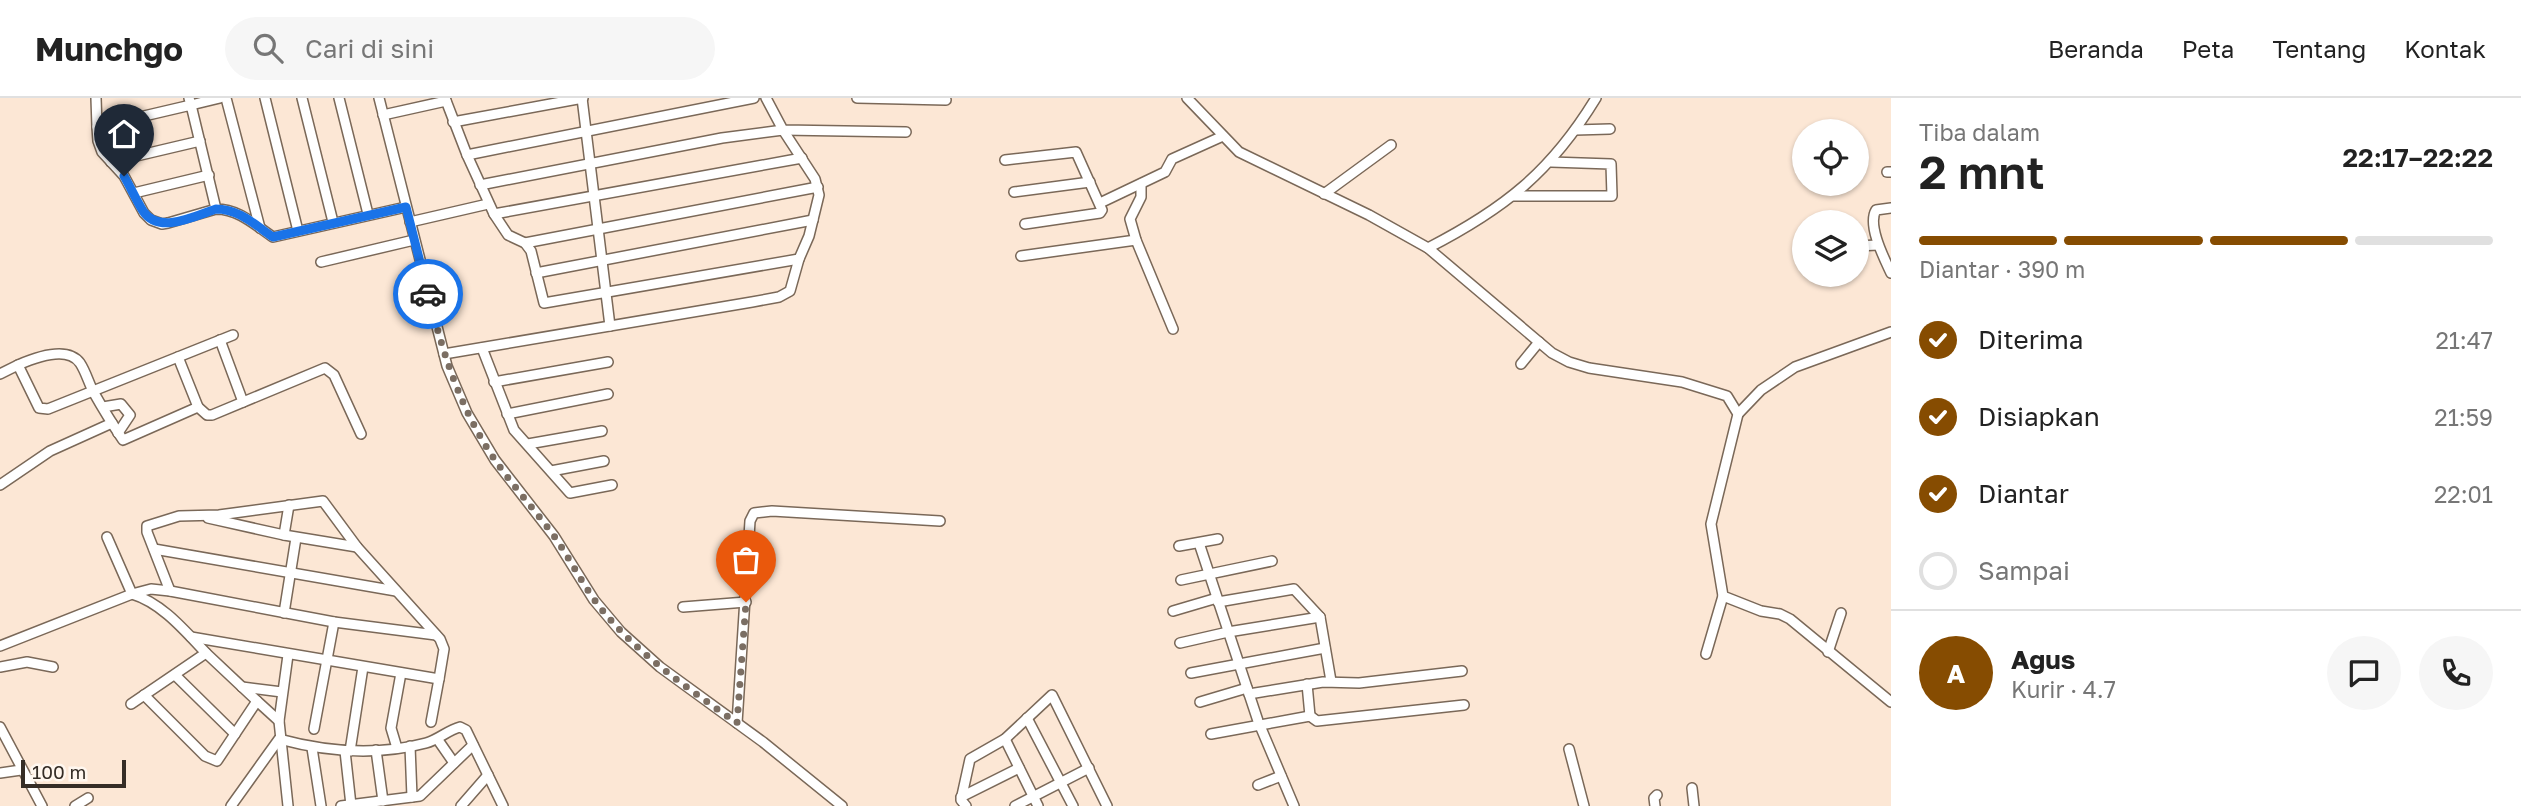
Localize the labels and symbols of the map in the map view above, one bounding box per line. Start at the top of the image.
pin [94,104,154,176]
courier [393,259,463,329]
pin [716,530,776,602]
scale bar [21,757,126,789]

